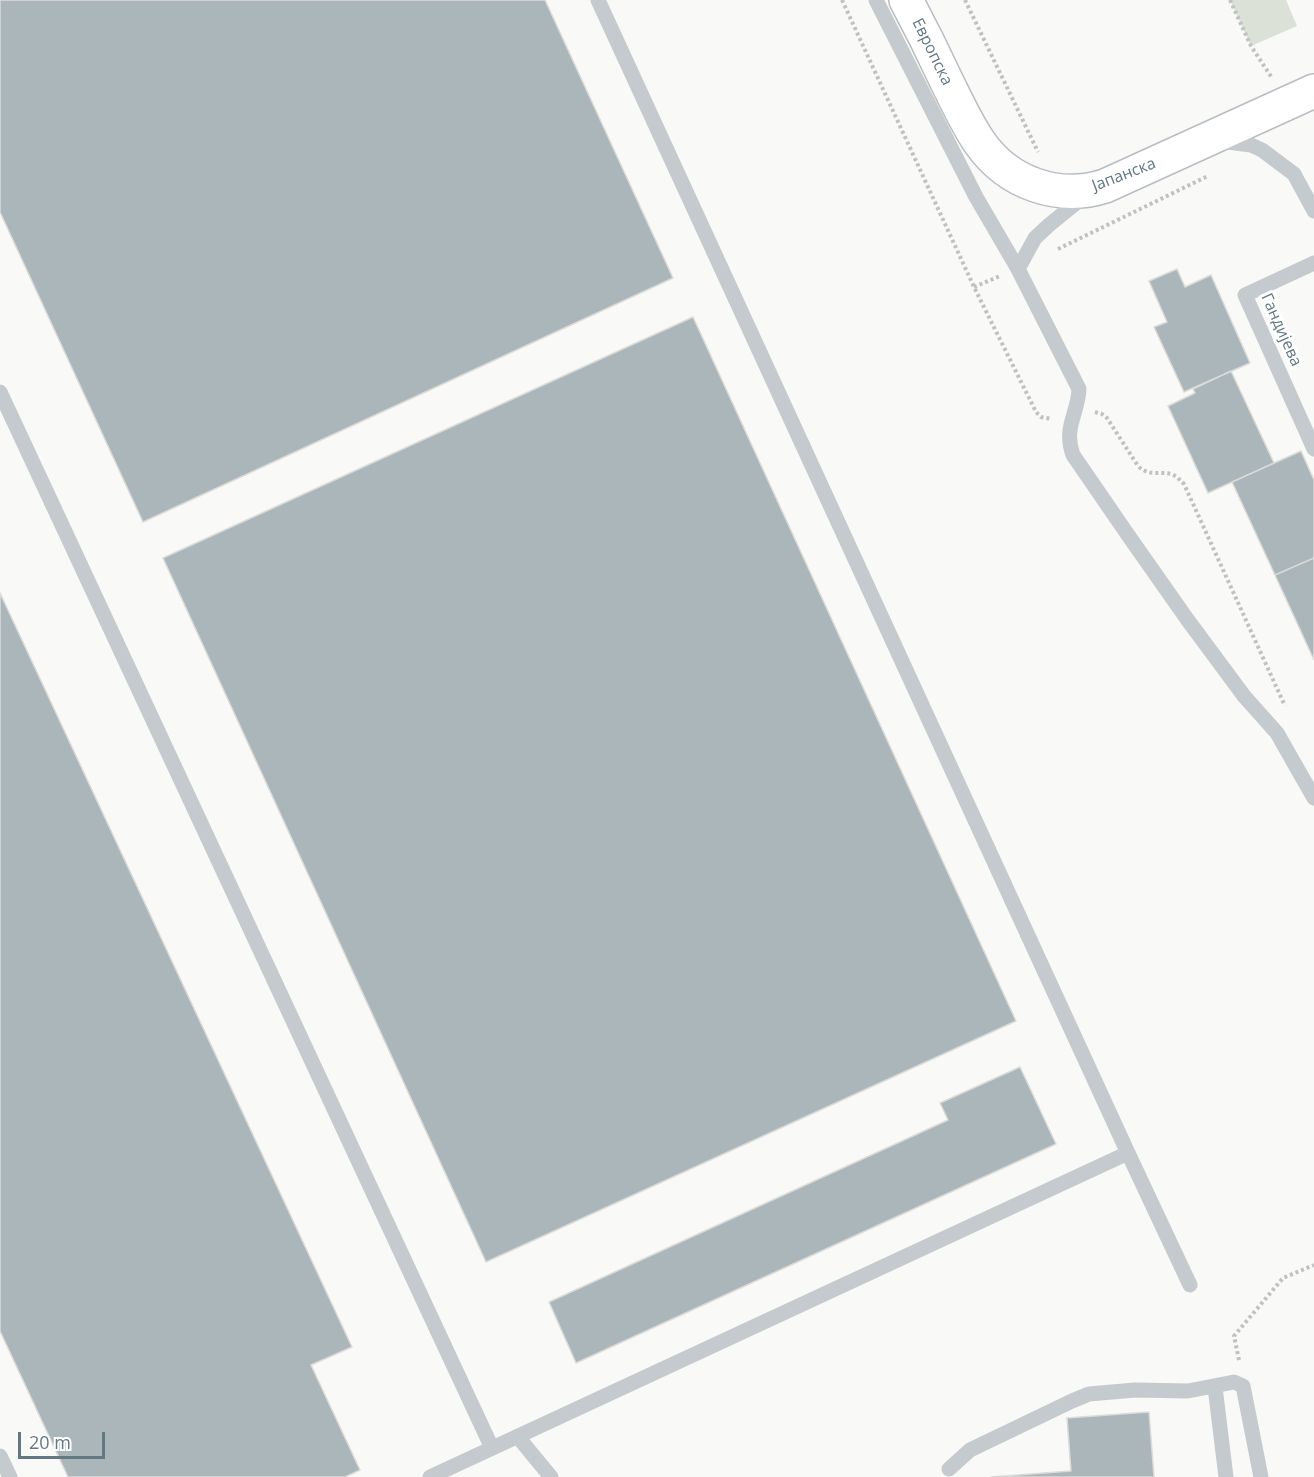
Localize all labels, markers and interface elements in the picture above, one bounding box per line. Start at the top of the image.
street label: Европска [908,15,956,89]
street label: Јапанска [1089,154,1159,196]
street label: Гандијева [1256,291,1306,369]
scale bar [21,1420,108,1458]
text: 20 m [29,1430,71,1454]

